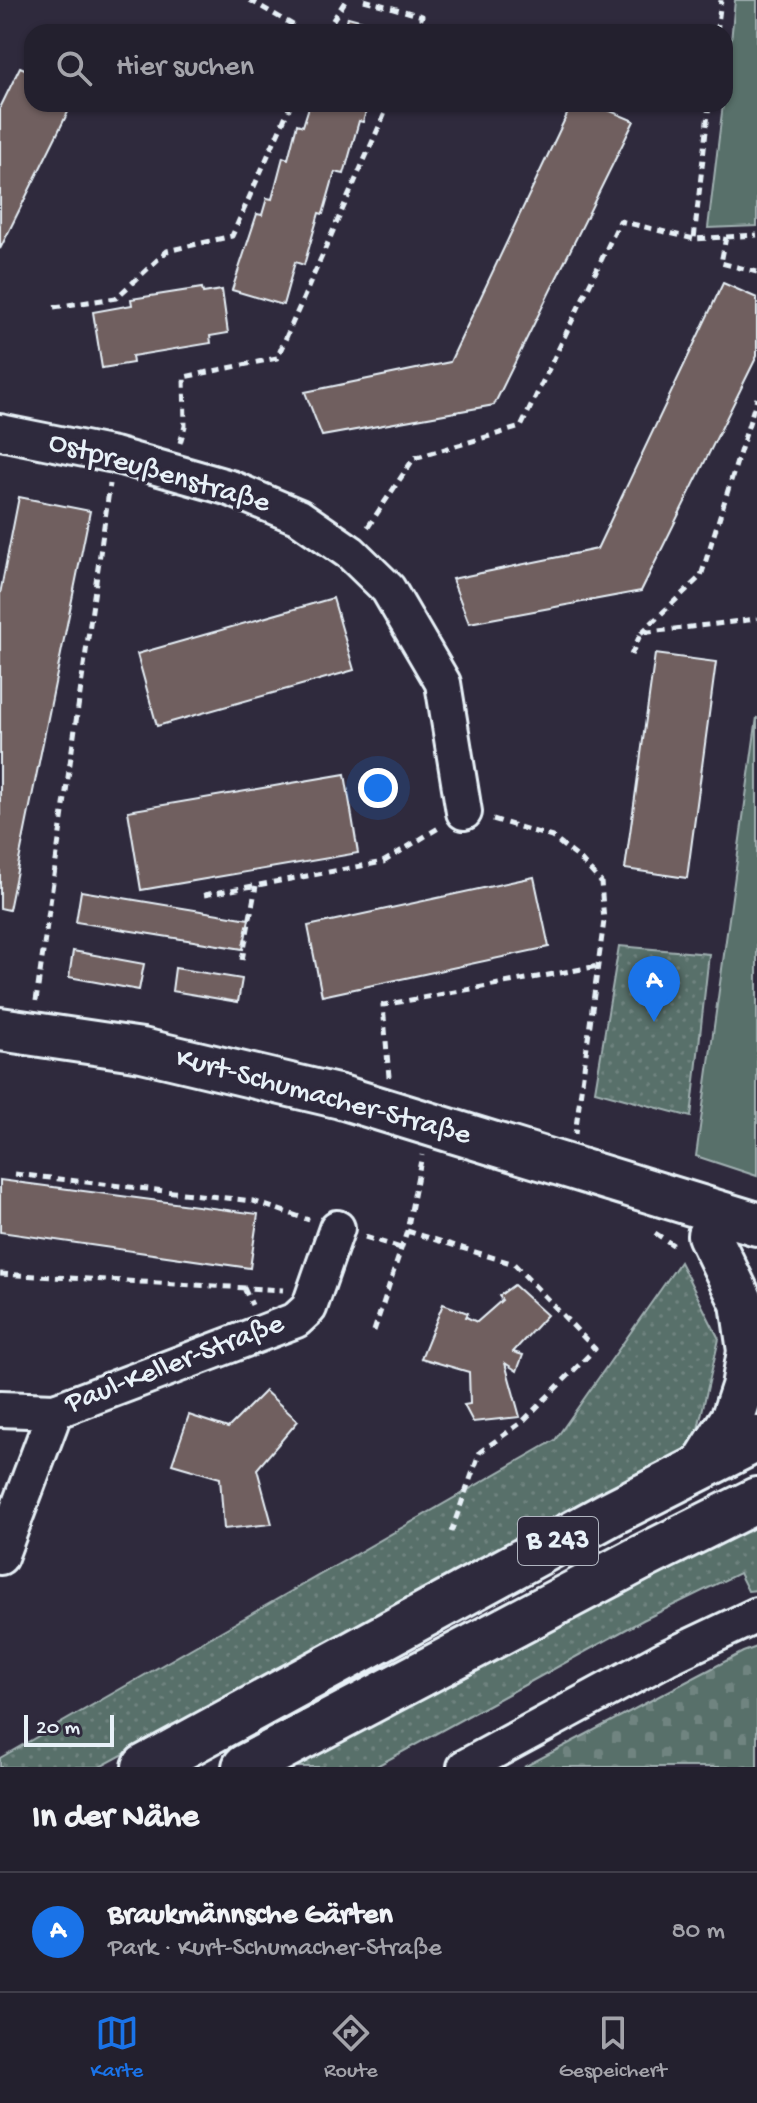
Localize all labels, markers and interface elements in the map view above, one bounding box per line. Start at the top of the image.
search box [24,24,733,112]
icon: search [52,46,96,90]
text: Hier suchen [116,51,254,86]
street label: Ostpreußenstraße [44,426,274,522]
your location [358,768,398,808]
pin: A [628,956,680,1022]
street label: Kurt-Schumacher-Straße [172,1042,475,1154]
street label: Paul-Keller-Straße [60,1307,290,1423]
road number: B 243 [518,1517,598,1565]
scale bar [24,1711,114,1747]
text: 20 m [36,1716,80,1742]
text: In der Nähe [32,1799,199,1839]
text: Braukmännsche Gärten [108,1899,393,1934]
text: A [50,1917,66,1948]
text: 80 m [671,1917,725,1948]
text: Park · Kurt-Schumacher-Straße [108,1934,442,1965]
tab: Karte [91,2011,143,2085]
tab: Route [324,2011,378,2085]
tab: Gespeichert [559,2011,666,2085]

